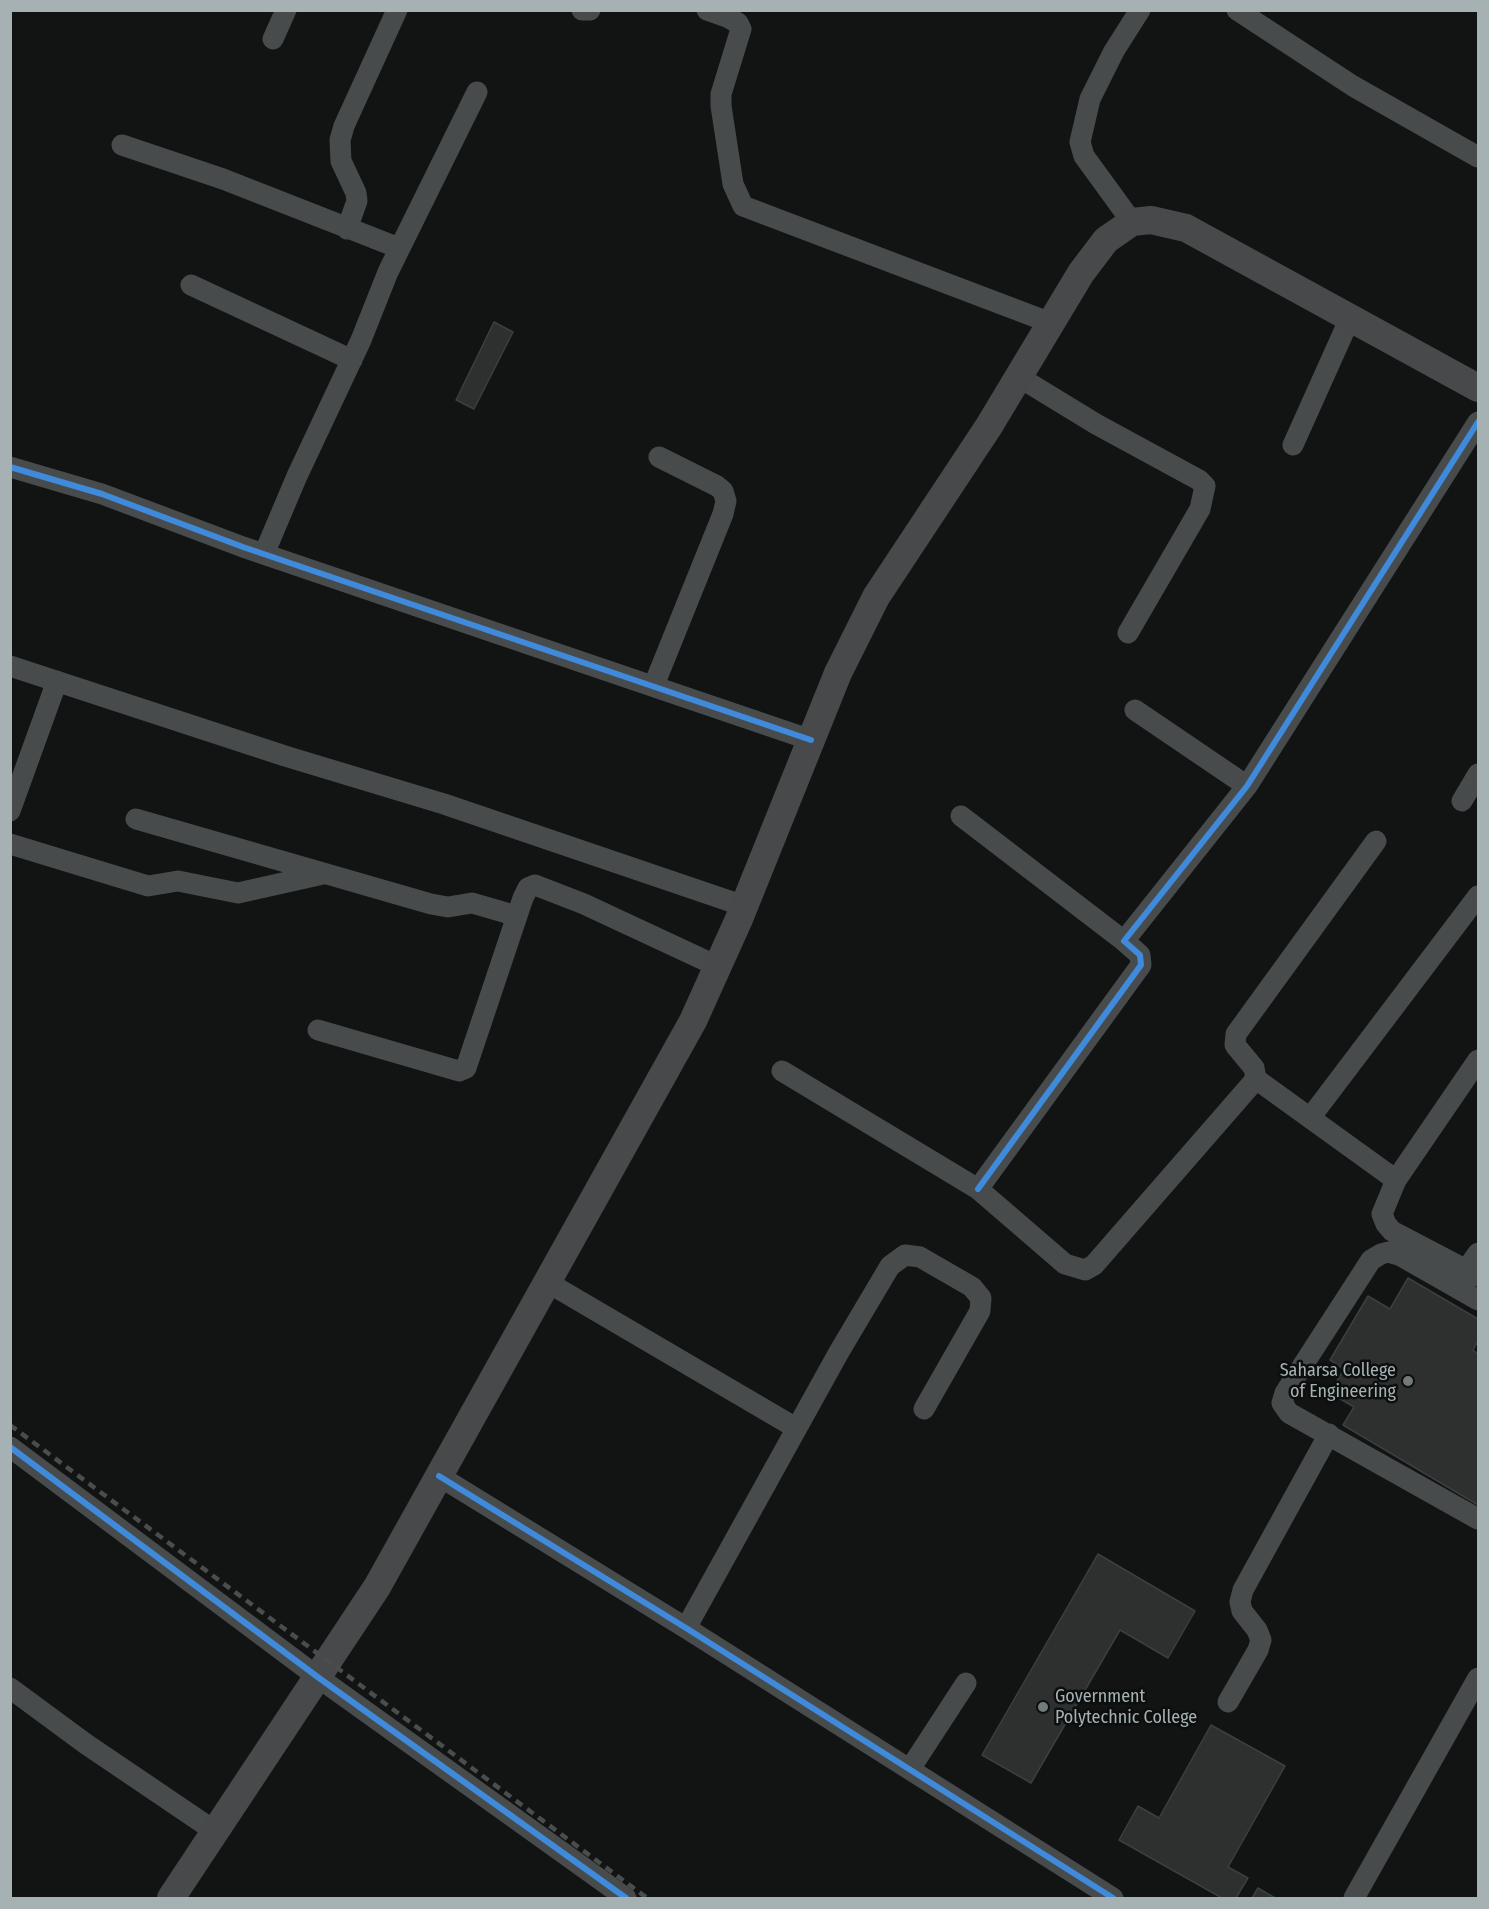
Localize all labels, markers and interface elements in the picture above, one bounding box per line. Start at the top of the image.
place label: Saharsa College of Engineering [1280,1360,1396,1402]
marker: Saharsa College of Engineering [1401,1374,1415,1388]
place label: Government Polytechnic College [1055,1686,1197,1728]
marker: Government Polytechnic College [1036,1700,1050,1714]

